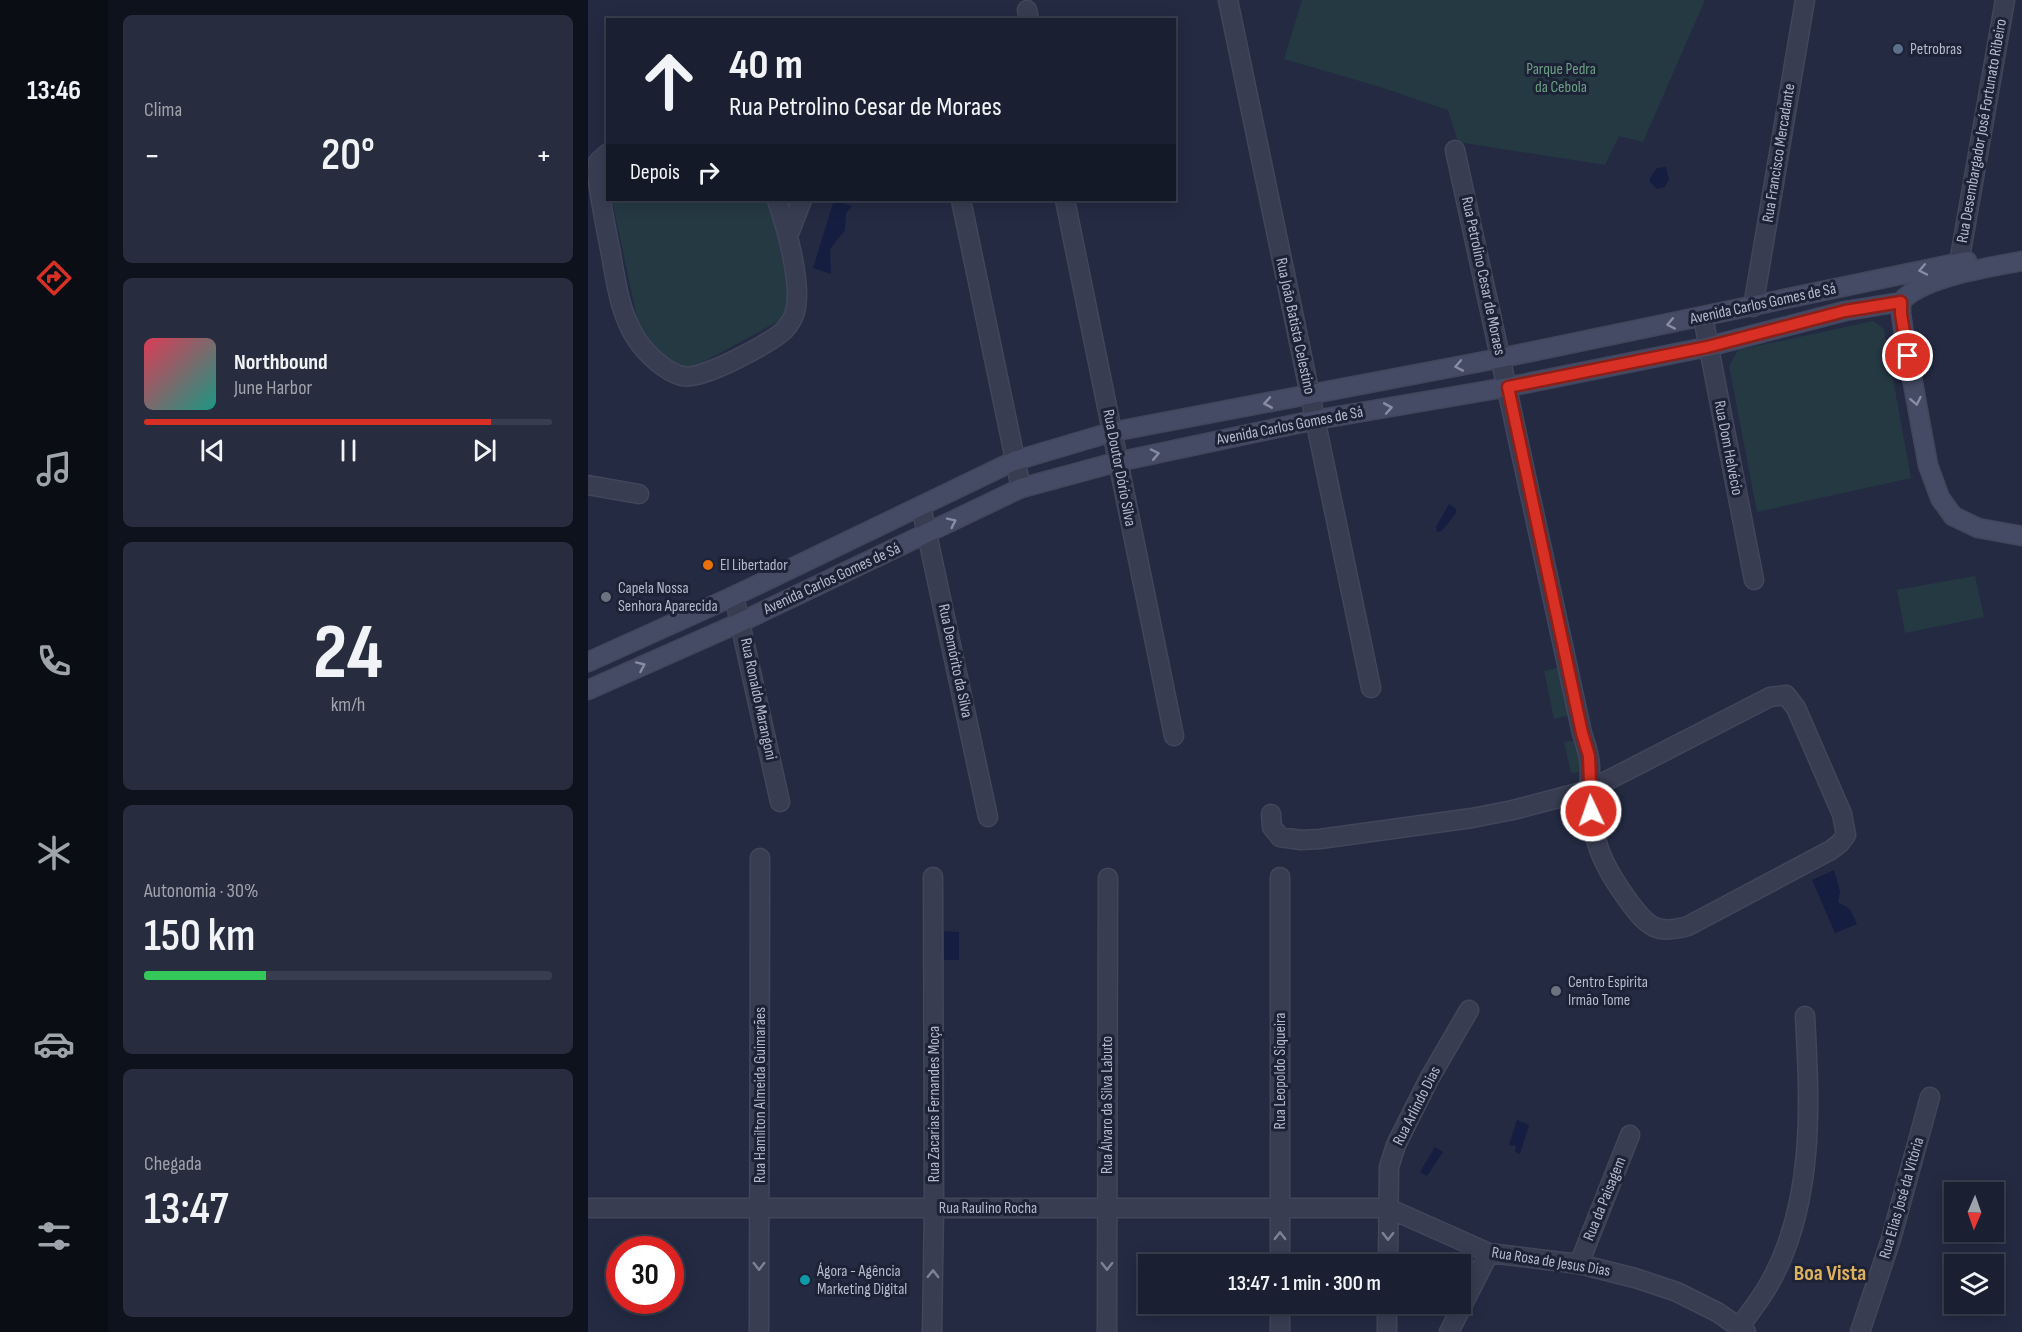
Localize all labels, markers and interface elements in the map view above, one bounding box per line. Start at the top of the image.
street label: Rua Desembargador José Fortunato Ribeiro [1953,18,2011,244]
text: 40 m [729,40,803,91]
place label: Petrobras [1910,40,1962,59]
icon: ahead [630,42,708,120]
marker: Petrobras [1891,42,1905,56]
park label: Parque Pedra da Cebola [1526,60,1596,97]
text: 13:46 [27,75,81,107]
street label: Rua Francisco Mercadante [1759,82,1799,224]
text: Rua Petrolino Cesar de Moraes [729,91,1002,123]
text: Clima [144,98,182,122]
text: 20° [321,128,375,183]
text: − [144,136,160,176]
text: + [536,136,552,176]
icon: right [692,156,725,189]
text: Depois [630,159,680,186]
street label: Rua Petrolino Cesar de Moraes [1457,195,1509,357]
street label: Rua João Batista Celestino [1271,256,1319,396]
icon: directions [33,257,75,299]
one-way arrow [1918,263,1928,276]
street label: Avenida Carlos Gomes de Sá [1687,279,1838,329]
one-way arrow [1666,317,1676,330]
pin [1882,330,1933,381]
icon: arrive [1891,339,1924,372]
text: Northbound [234,349,328,376]
one-way arrow [1454,359,1464,372]
text: June Harbor [234,376,312,400]
one-way arrow [1263,396,1273,409]
one-way arrow [1909,396,1922,406]
street label: Rua Dom Helvécio [1709,399,1747,497]
street label: Avenida Carlos Gomes de Sá [1214,402,1365,450]
one-way arrow [1383,402,1393,414]
street label: Rua Doutor Dório Silva [1098,408,1140,528]
icon: previous [196,434,229,467]
icon: pause [332,434,365,467]
icon: next [468,434,501,467]
icon: music [33,448,75,490]
one-way arrow [1150,448,1160,461]
one-way arrow [945,517,956,529]
street label: Avenida Carlos Gomes de Sá [760,539,903,619]
place label: El Libertador [720,556,788,575]
marker: El Libertador [701,558,715,572]
place label: Capela Nossa Senhora Aparecida [618,579,718,616]
marker: Capela Nossa Senhora Aparecida [599,590,613,604]
street label: Rua Demórito da Silva [934,602,976,720]
text: 24 [313,607,383,700]
street label: Rua Ronaldo Marangoni [736,636,780,762]
icon: phone [33,640,75,682]
one-way arrow [635,661,646,673]
text: km/h [331,693,365,717]
position arrow [1559,779,1623,843]
icon: climate [33,832,75,874]
text: Autonomia · 30% [144,879,258,903]
text: 150 km [144,909,255,964]
place label: Centro Espirita Irmão Tome [1568,973,1648,1010]
marker: Centro Espirita Irmão Tome [1549,984,1563,998]
street label: Rua Hamilton Almeida Guimarães [751,1007,770,1183]
street label: Rua Leopoldo Siqueira [1271,1013,1290,1129]
icon: car [33,1023,75,1065]
street label: Rua Zacarias Fernandes Moça [925,1026,944,1182]
street label: Rua Álvaro da Silva Labuto [1098,1036,1117,1174]
street label: Rua Arlindo Dias [1389,1063,1445,1149]
street label: Rua Elias José da Vitória [1876,1135,1928,1261]
text: Chegada [144,1152,202,1176]
street label: Rua da Paisagem [1580,1154,1630,1244]
text: 13:47 [144,1182,228,1237]
north arrow [1944,1182,2004,1242]
map controls [1944,1182,2004,1314]
street label: Rua Raulino Rocha [939,1199,1037,1218]
icon: filters [33,1215,75,1257]
one-way arrow [1274,1231,1286,1240]
one-way arrow [1382,1232,1394,1241]
speed limit sign: 30 [606,1236,684,1314]
street label: Rua Rosa de Jesus Dias [1490,1243,1612,1281]
button: layers [1944,1254,2004,1314]
district label: Boa Vista [1794,1260,1866,1287]
one-way arrow [753,1261,765,1270]
one-way arrow [1101,1261,1113,1270]
place label: Ágora - Agência Marketing Digital [816,1262,907,1299]
one-way arrow [927,1269,939,1278]
text: 13:47 · 1 min · 300 m [1228,1270,1381,1297]
marker: Ágora - Agência Marketing Digital [798,1273,812,1287]

